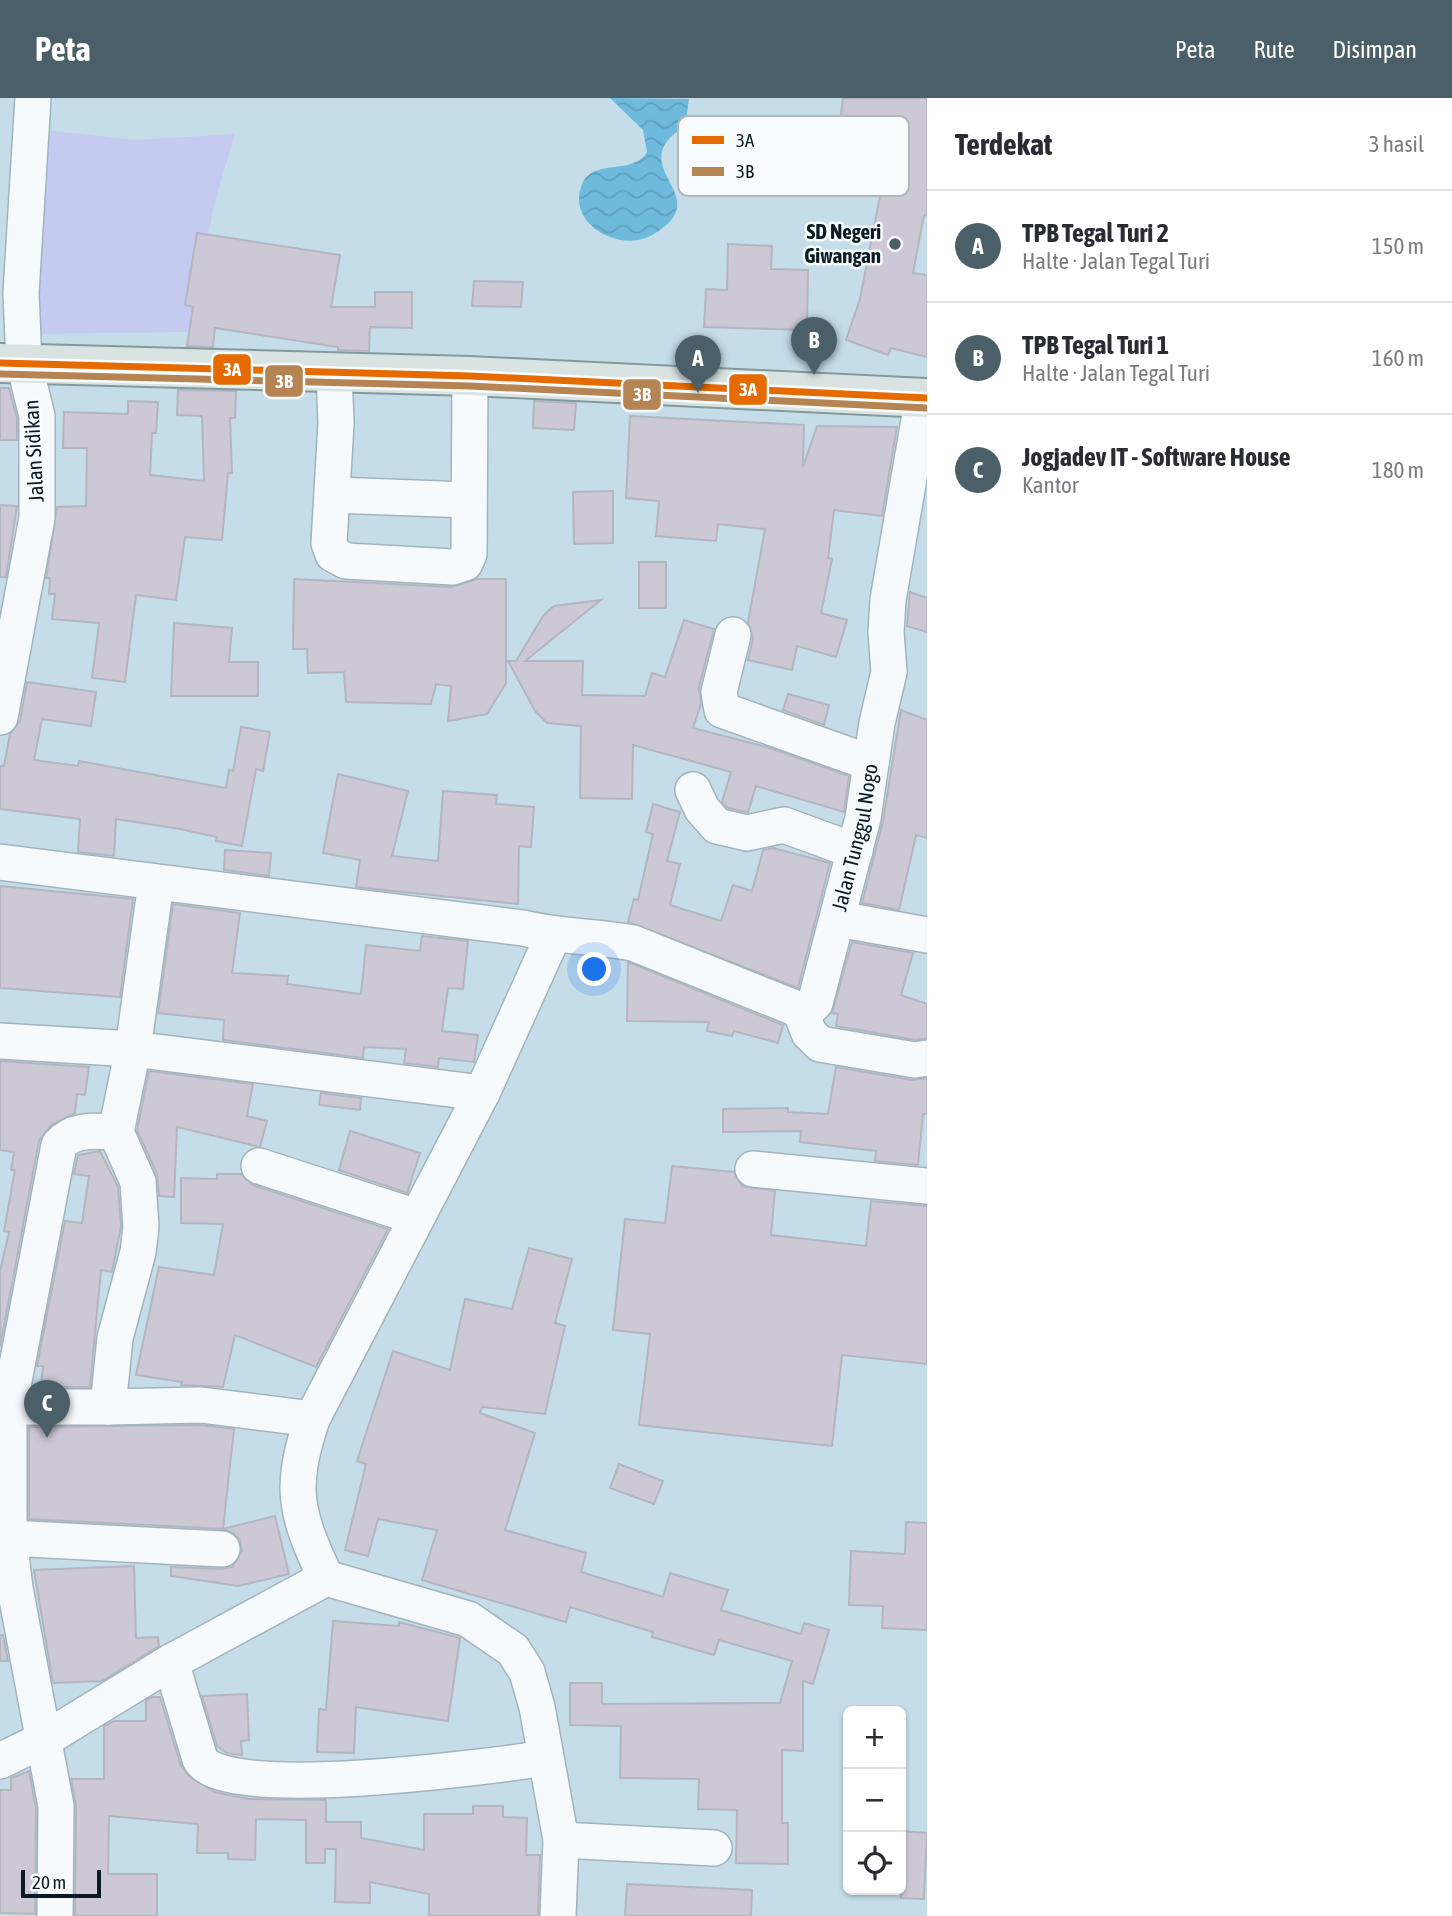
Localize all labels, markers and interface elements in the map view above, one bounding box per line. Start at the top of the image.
text: Peta [35,30,91,68]
text: Peta [1175,36,1215,63]
text: Rute [1253,36,1295,63]
text: Disimpan [1333,36,1417,63]
legend [678,116,909,196]
text: Terdekat [955,127,1052,161]
text: 3A [736,129,755,151]
text: 3 hasil [1369,131,1424,157]
text: 3B [736,160,754,182]
text: TPB Tegal Turi 2 [1022,218,1169,248]
place label: SD Negeri Giwangan [804,219,881,267]
text: A [972,233,984,259]
text: 150 m [1372,233,1424,259]
marker: SD Negeri Giwangan [887,236,903,252]
text: Halte · Jalan Tegal Turi [1022,248,1210,274]
pin: B [791,317,837,375]
text: TPB Tegal Turi 1 [1022,330,1169,360]
pin: A [675,335,721,393]
text: B [973,345,983,371]
text: 160 m [1372,345,1424,371]
line badge: 3A [212,353,252,386]
text: 3A [223,358,242,380]
text: Halte · Jalan Tegal Turi [1022,360,1210,386]
line badge: 3B [264,364,304,398]
text: 3B [275,370,293,392]
line badge: 3A [728,373,768,406]
line badge: 3B [622,378,662,411]
text: 3A [739,378,758,400]
text: 3B [633,383,651,405]
street label: Jalan Sidikan [18,399,48,503]
text: Jogjadev IT - Software House [1022,442,1291,472]
text: C [973,457,983,483]
text: 180 m [1372,457,1424,483]
text: Kantor [1022,472,1079,498]
street label: Jalan Tunggul Nogo [826,762,882,914]
your location [577,952,611,986]
pin: C [24,1380,70,1438]
map controls [843,1706,906,1895]
button: + [843,1706,906,1769]
button: − [843,1769,906,1832]
button: locate [843,1832,906,1895]
scale bar [21,1867,102,1899]
text: 20 m [32,1871,66,1893]

